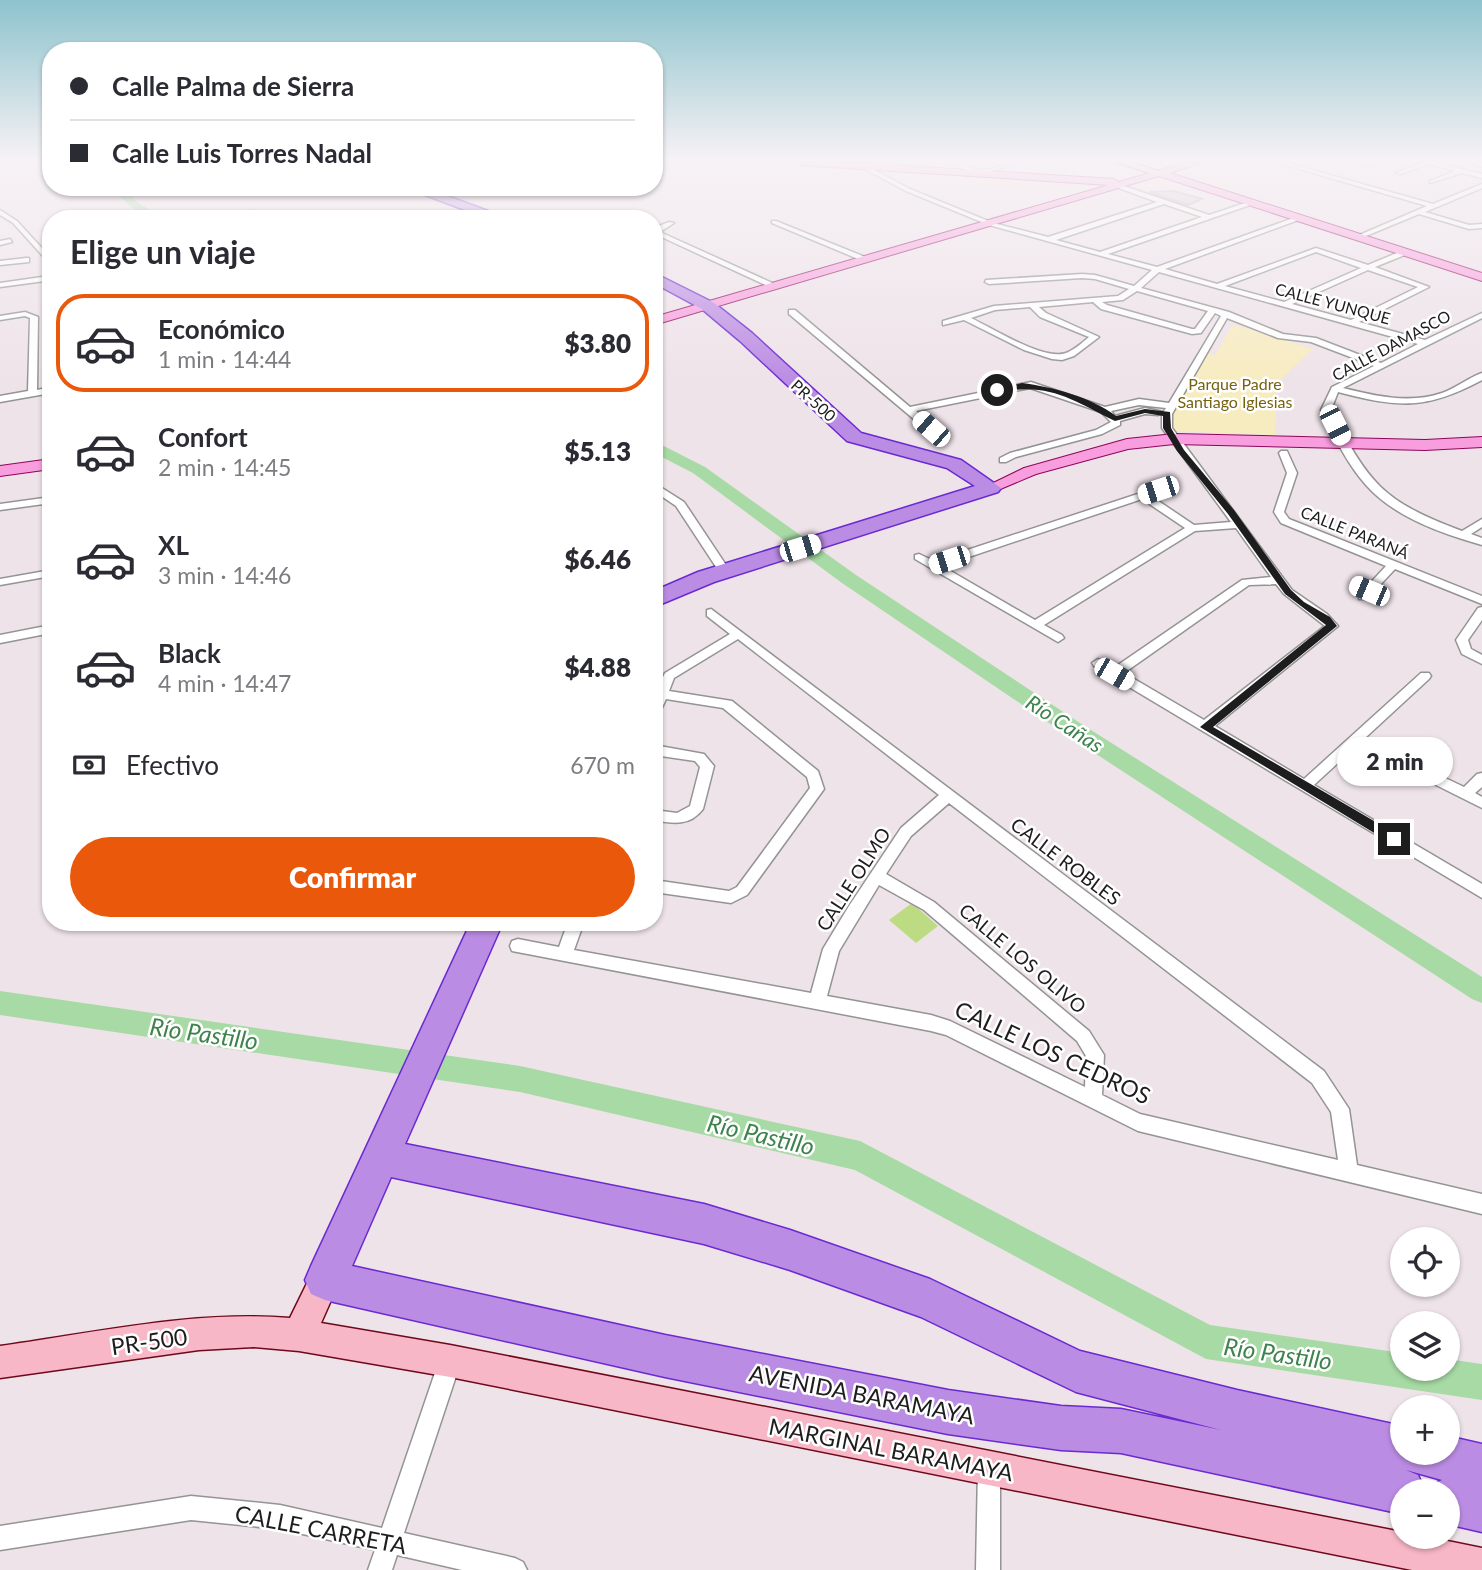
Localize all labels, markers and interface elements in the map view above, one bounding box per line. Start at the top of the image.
text: Calle Palma de Sierra [112,70,354,102]
text: Calle Luis Torres Nadal [112,137,372,169]
text: Elige un viaje [70,232,255,271]
street label: CALLE YUNQUE [1273,278,1393,328]
street label: CALLE DAMASCO [1328,306,1454,384]
icon: car [74,312,137,375]
text: Económico [158,313,285,345]
text: $3.80 [564,327,631,359]
text: 1 min · 14:44 [158,345,291,373]
route start [981,374,1013,406]
park label: Parque Padre Santiago Iglesias [1178,374,1293,411]
street label: PR-500 [788,375,840,425]
car [1317,402,1354,448]
car [909,407,954,451]
icon: car [74,420,137,483]
text: Confort [158,421,248,453]
text: $5.13 [564,435,631,467]
text: 2 min · 14:45 [158,453,291,481]
car [1135,474,1182,506]
street label: CALLE PARANÁ [1298,502,1412,562]
icon: car [74,528,137,591]
text: XL [158,529,189,561]
car [777,532,824,564]
text: $6.46 [564,543,631,575]
car [926,544,973,576]
text: 3 min · 14:46 [158,561,291,589]
car [1346,573,1393,609]
icon: car [74,636,137,699]
text: Black [158,637,221,669]
text: $4.88 [564,651,631,683]
car [1091,654,1138,694]
text: 4 min · 14:47 [158,669,291,697]
water label: Río Cañas [1022,689,1108,757]
callout: 2 min [1336,738,1452,786]
icon: cash [70,746,108,784]
text: 2 min [1366,747,1424,775]
text: Efectivo [126,749,219,781]
text: 670 m [570,751,635,779]
street label: CALLE ROBLES [1007,812,1125,910]
street label: CALLE OLMO [811,823,895,935]
route end [1378,823,1410,855]
button: Confirmar [70,837,635,917]
street label: CALLE LOS OLIVO [955,898,1091,1018]
street label: CALLE LOS CEDROS [951,994,1155,1110]
water label: Río Pastillo [148,1011,260,1055]
water label: Río Pastillo [705,1108,817,1160]
map controls [1390,1227,1460,1549]
button: locate [1390,1227,1460,1297]
button: layers [1390,1311,1460,1381]
street label: PR-500 [109,1322,189,1360]
water label: Río Pastillo [1222,1331,1334,1375]
street label: AVENIDA BARAMAYA [747,1358,977,1430]
button: + [1390,1395,1460,1465]
street label: MARGINAL BARAMAYA [766,1412,1016,1487]
button: − [1390,1479,1460,1549]
street label: CALLE CARRETA [233,1499,410,1559]

